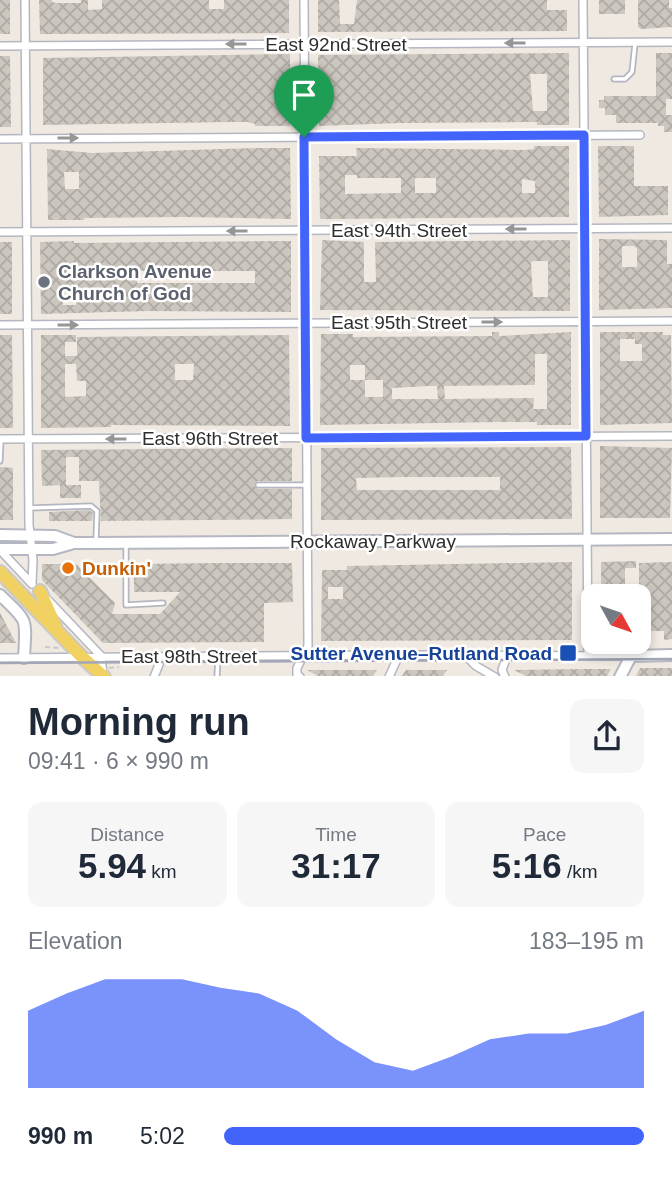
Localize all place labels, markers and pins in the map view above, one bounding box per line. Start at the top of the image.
pin [274,65,334,137]
place label: Clarkson Avenue Church of God [58,261,212,304]
marker: Clarkson Avenue Church of God [36,274,52,290]
place label: Dunkin' [82,558,151,579]
marker: Dunkin' [60,560,76,576]
place label: Sutter Avenue–Rutland Road [291,643,552,664]
marker: Sutter Avenue–Rutland Road [558,643,578,663]

